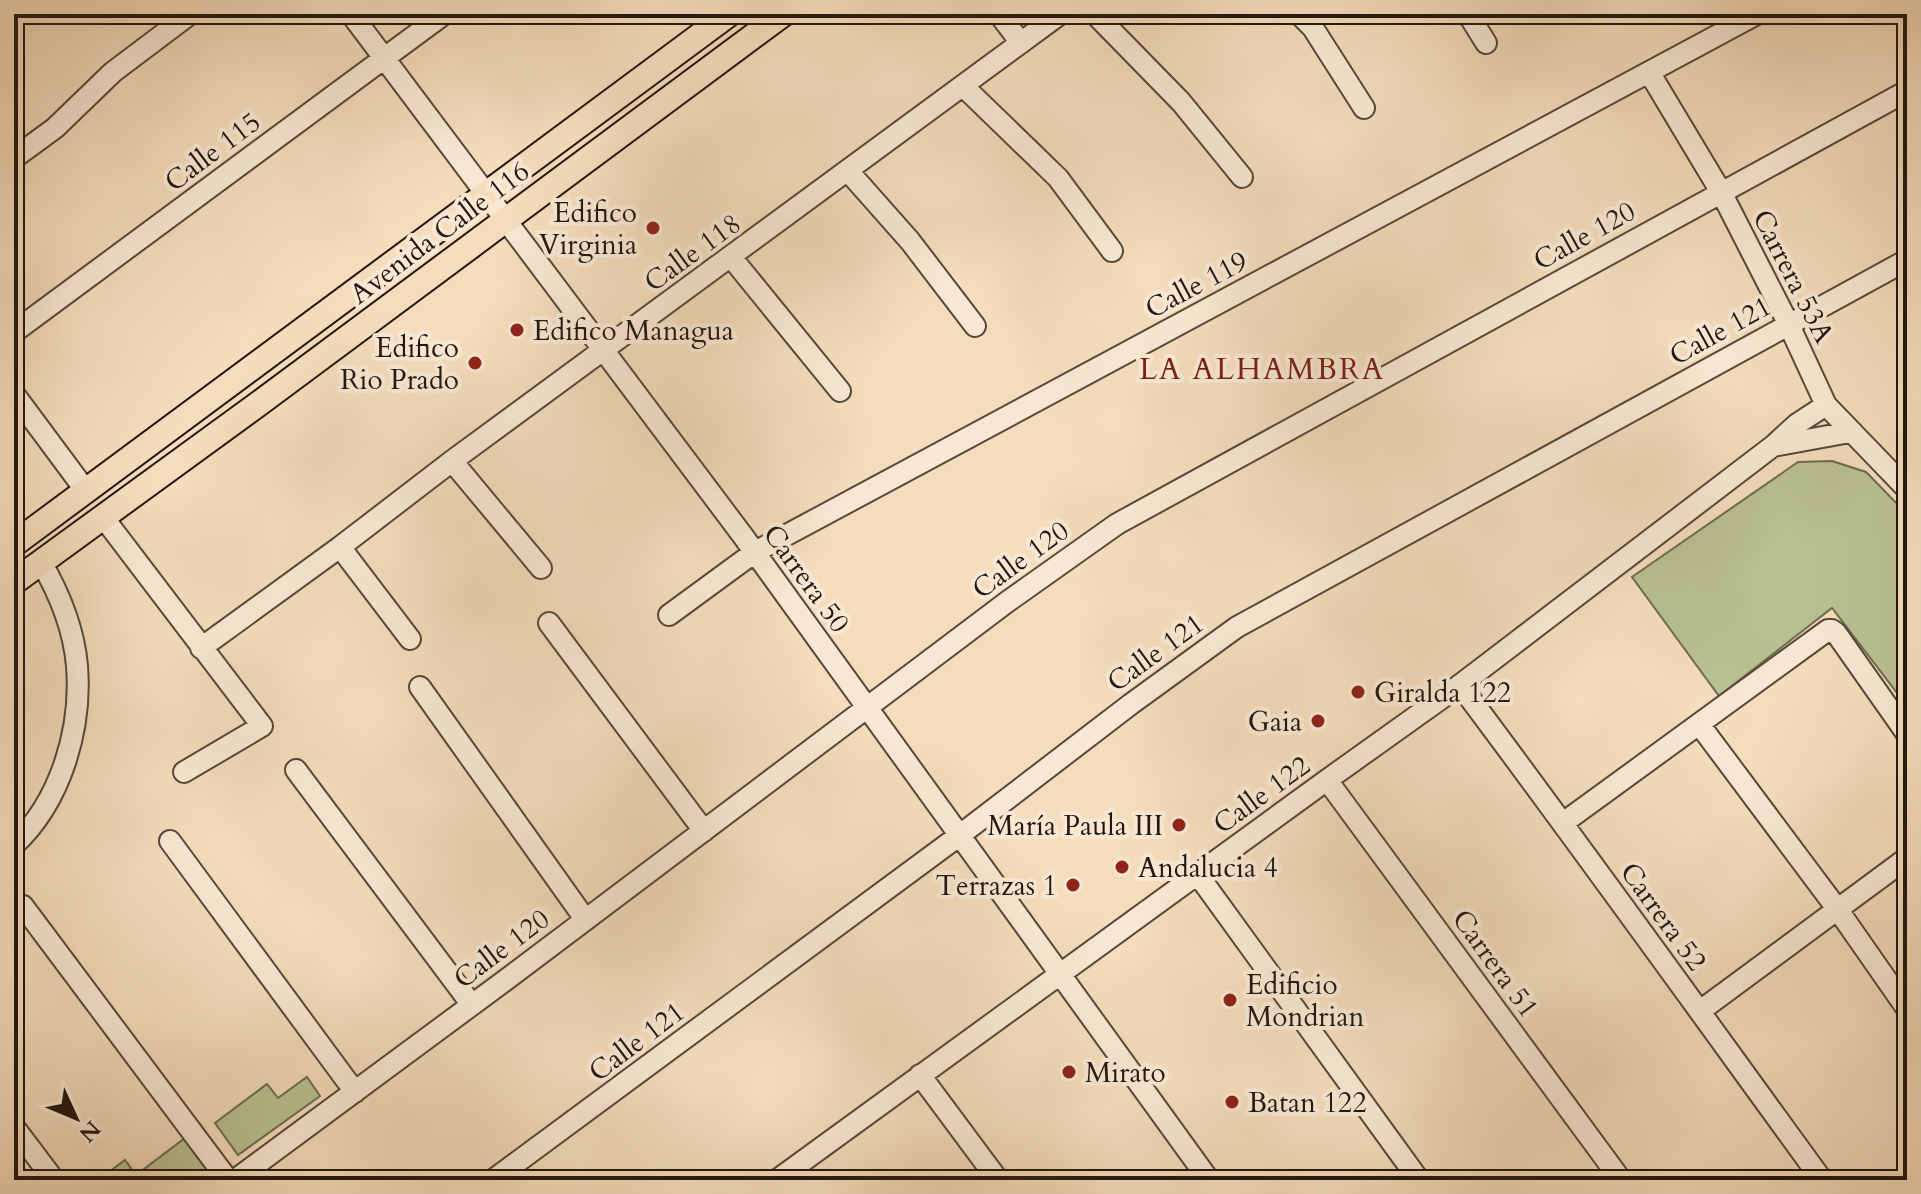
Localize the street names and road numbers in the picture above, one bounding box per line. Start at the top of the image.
street label: Calle 115 [157,103,268,200]
street label: Avenida Calle 116 [342,153,537,313]
street label: Calle 120 [1527,192,1642,279]
street label: Carrera 53A [1743,203,1843,350]
street label: Calle 118 [637,205,749,301]
street label: Calle 119 [1139,242,1254,328]
street label: Calle 121 [1663,287,1778,374]
street label: Calle 120 [965,512,1077,608]
street label: Carrera 50 [754,517,858,640]
street label: Calle 121 [1100,605,1212,701]
street label: Calle 122 [1206,747,1318,843]
street label: Carrera 52 [1611,855,1715,978]
street label: Calle 120 [446,900,557,997]
street label: Carrera 51 [1443,902,1547,1025]
street label: Calle 121 [581,993,692,1090]

